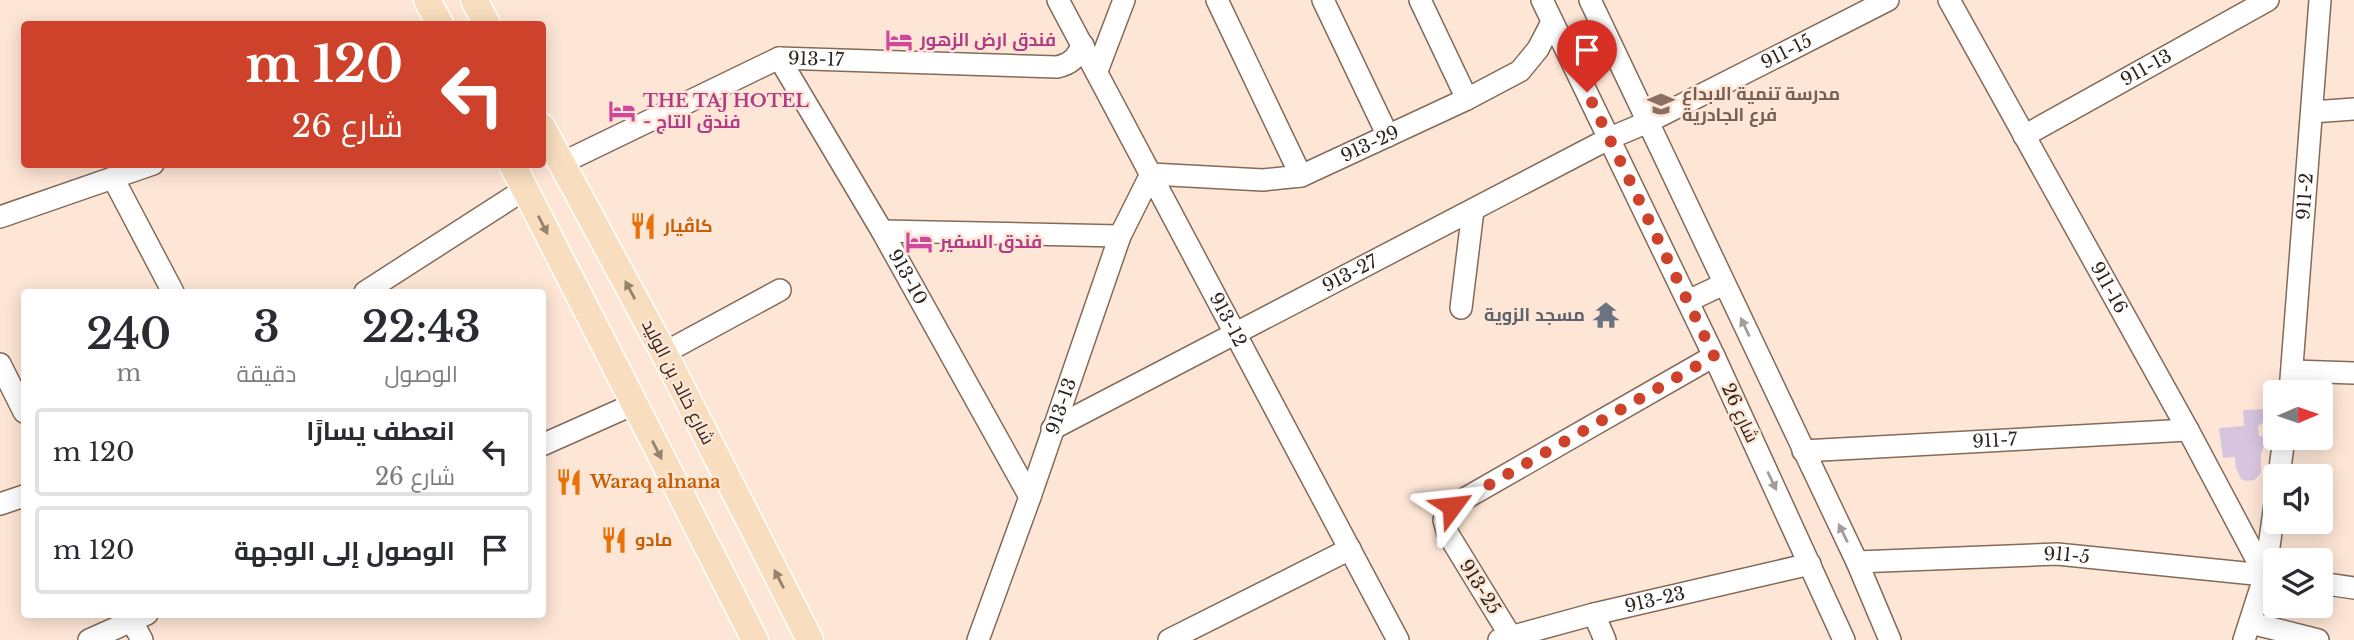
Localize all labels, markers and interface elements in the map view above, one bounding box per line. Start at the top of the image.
pin [1557,20,1617,92]
hotel icon: فندق ارض الزهور [884,25,914,55]
place label: فندق ارض الزهور [919,29,1056,51]
street label: 911-15 [1757,29,1816,74]
icon: arrive [1568,31,1606,69]
text: 120 m [245,34,403,95]
street label: 911-13 [2117,45,2176,91]
street label: 913-17 [788,47,845,71]
icon: left [427,49,518,140]
place label: مدرسة تنمية الابداع فرع الجادرية [1682,83,1840,127]
school or university icon: مدرسة تنمية الابداع فرع الجادرية [1646,89,1676,119]
place label: THE TAJ HOTEL - فندق التاج [643,90,809,134]
hotel icon: THE TAJ HOTEL - فندق التاج [607,96,637,126]
text: شارع 26 [292,106,403,146]
street label: 913-29 [1337,121,1403,167]
street label: 911-2 [2292,172,2318,221]
restaurant icon: كاڤيار [628,211,658,241]
one-way arrow [537,215,549,235]
place label: كاڤيار [663,215,713,237]
hotel icon: فندق السفير [904,227,934,257]
place label: فندق السفير [939,231,1042,253]
street label: 913-10 [883,245,932,309]
street label: 913-27 [1319,250,1382,297]
street label: 911-16 [2086,258,2132,317]
one-way arrow [624,280,636,300]
street label: 913-12 [1204,289,1251,351]
temple icon: مسجد الزوية [1591,300,1621,330]
text: 3 [253,301,280,353]
text: 22:43 [362,301,481,353]
place label: مسجد الزوية [1484,304,1585,326]
text: 240 [86,308,171,360]
street label: شارع خالد بن الوليد [636,316,719,449]
one-way arrow [1739,317,1750,338]
text: m [116,359,141,387]
text: دقيقة [237,360,296,388]
text: الوصول [385,360,458,388]
street label: 913-13 [1041,375,1081,437]
street label: شارع 26 [1716,380,1763,446]
north arrow [2263,380,2333,450]
map controls [2263,380,2333,618]
text: انعطف يسارًا [306,415,455,447]
street label: 911-7 [1972,428,2019,453]
icon: left [476,433,514,471]
text: 120 m [53,436,135,468]
one-way arrow [652,440,663,460]
text: شارع 26 [375,463,455,491]
button: sound [2263,464,2333,534]
restaurant icon: Waraq alnana [554,467,584,497]
position arrow [1415,469,1489,543]
place label: Waraq alnana [589,471,721,493]
one-way arrow [1767,471,1778,492]
one-way arrow [1837,523,1849,543]
restaurant icon: مادو [599,525,629,555]
place label: مادو [635,529,672,551]
icon: arrive [476,531,514,569]
text: 120 m [53,534,135,566]
text: الوصول إلى الوجهة [234,535,455,567]
street label: 911-5 [2043,543,2091,568]
button: layers [2263,548,2333,618]
street label: 913-25 [1455,556,1505,618]
one-way arrow [773,569,784,589]
street label: 913-23 [1623,582,1687,618]

